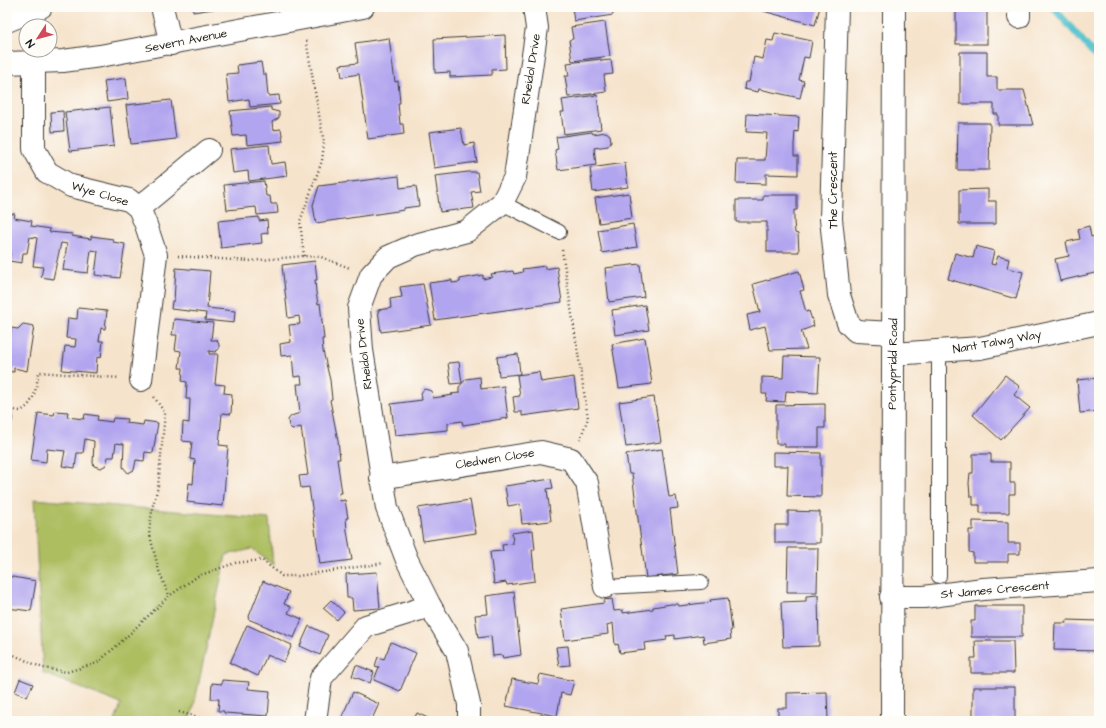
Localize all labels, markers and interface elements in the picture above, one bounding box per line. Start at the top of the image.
north arrow [18,18,58,58]
street label: Severn Avenue [143,25,229,57]
street label: Rheidol Drive [517,32,545,106]
text: N [22,36,38,51]
street label: The Crescent [825,151,842,229]
street label: Wye Close [69,177,131,212]
street label: Rheidol Drive [351,317,377,390]
street label: Pontypridd Road [884,318,903,410]
street label: Nant Talwg Way [951,326,1043,359]
street label: Cledwen Close [454,444,536,474]
street label: St James Crescent [940,577,1050,603]

